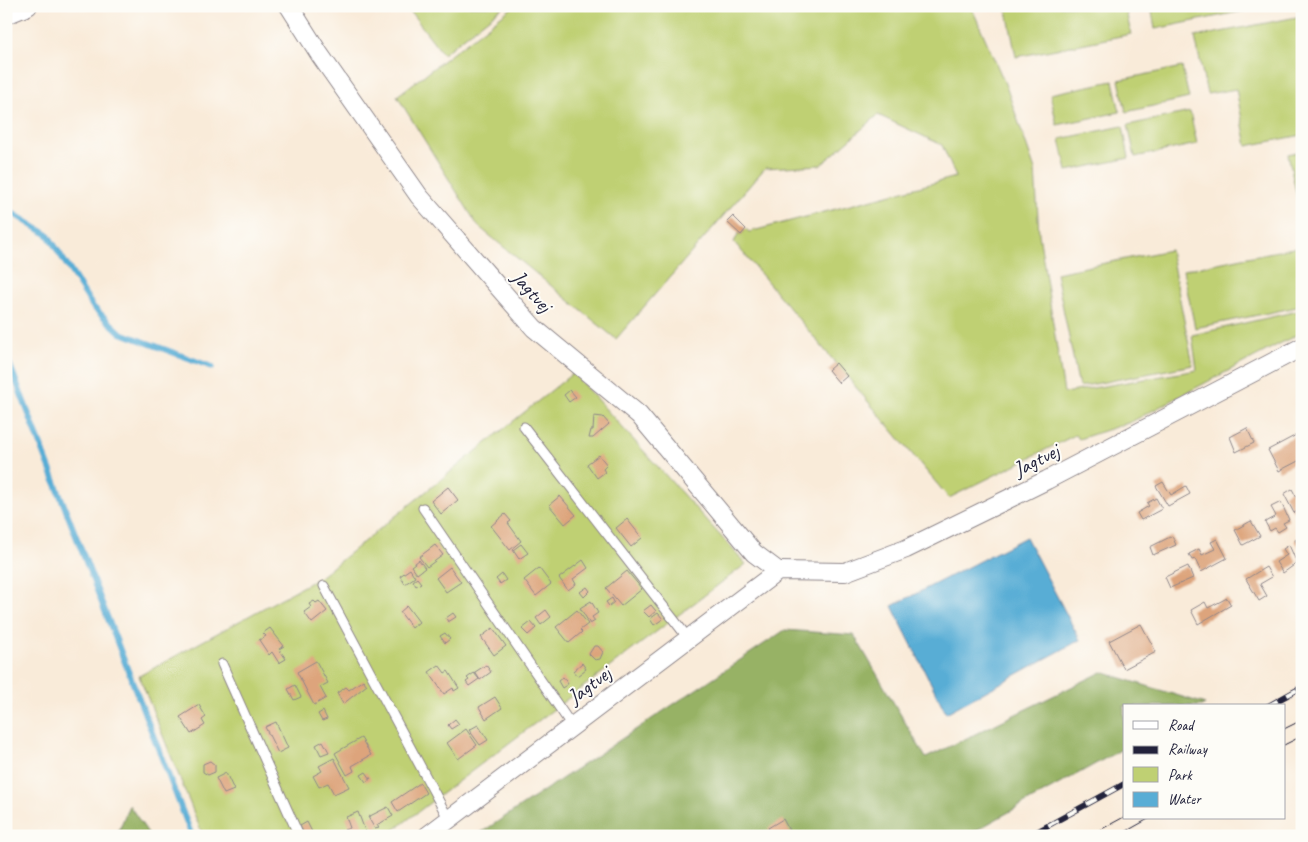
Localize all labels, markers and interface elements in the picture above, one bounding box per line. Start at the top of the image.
street label: Jagtvej [506,264,559,319]
street label: Jagtvej [1008,436,1066,483]
street label: Jagtvej [561,659,618,710]
legend [1123,704,1286,820]
text: Road [1168,716,1195,735]
text: Railway [1168,740,1209,759]
text: Park [1168,766,1193,785]
text: Water [1168,790,1202,809]

